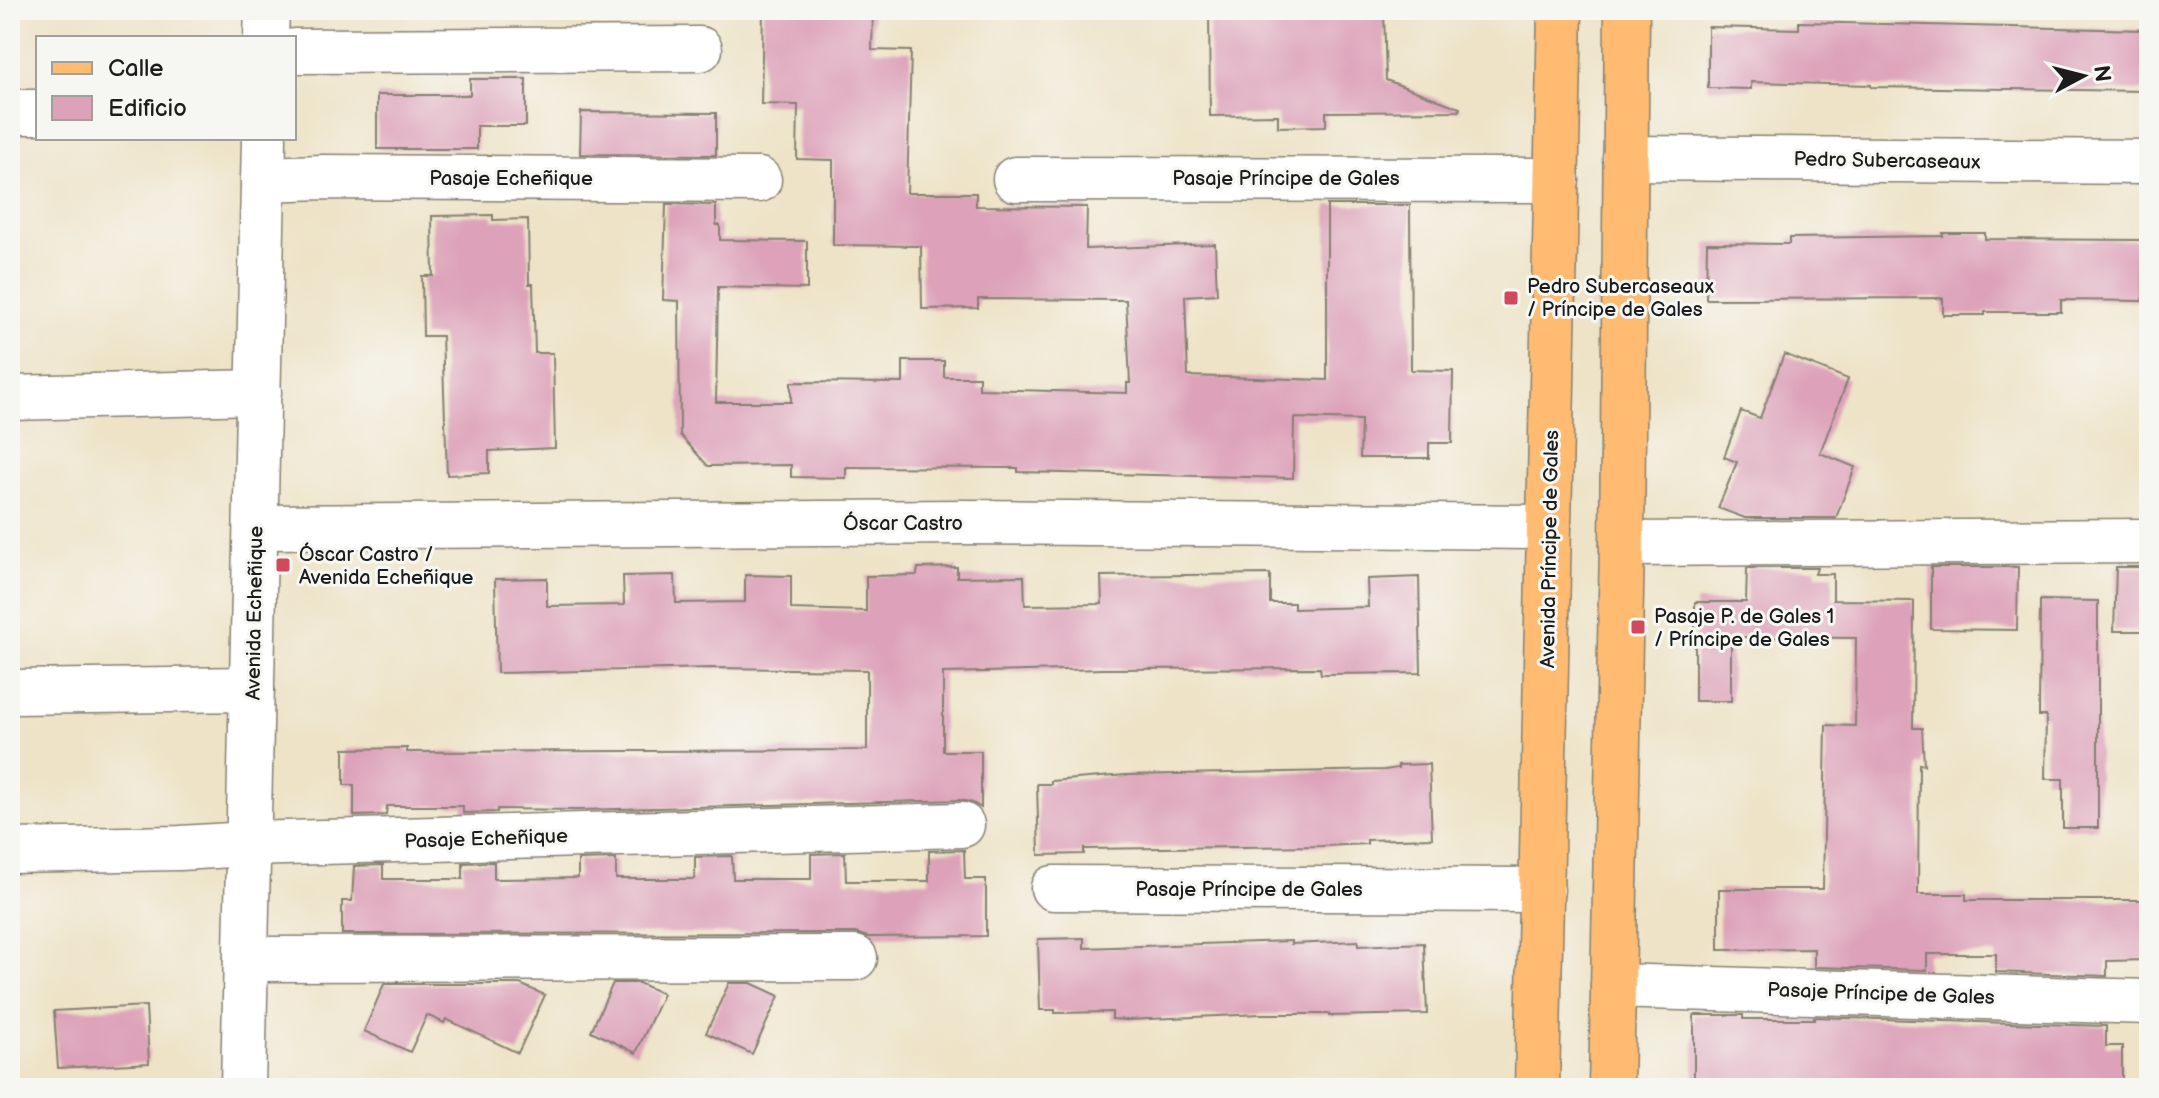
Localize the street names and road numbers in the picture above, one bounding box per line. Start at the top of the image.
street label: Pedro Subercaseaux [1793,147,1981,175]
street label: Pasaje Echeñique [429,167,593,191]
street label: Pasaje Príncipe de Gales [1172,167,1400,191]
street label: Avenida Príncipe de Gales [1536,430,1564,668]
street label: Óscar Castro [843,511,963,536]
street label: Avenida Echeñique [241,525,269,700]
street label: Pasaje Echeñique [404,824,568,854]
street label: Pasaje Príncipe de Gales [1135,878,1363,902]
street label: Pasaje Príncipe de Gales [1767,978,1995,1010]

